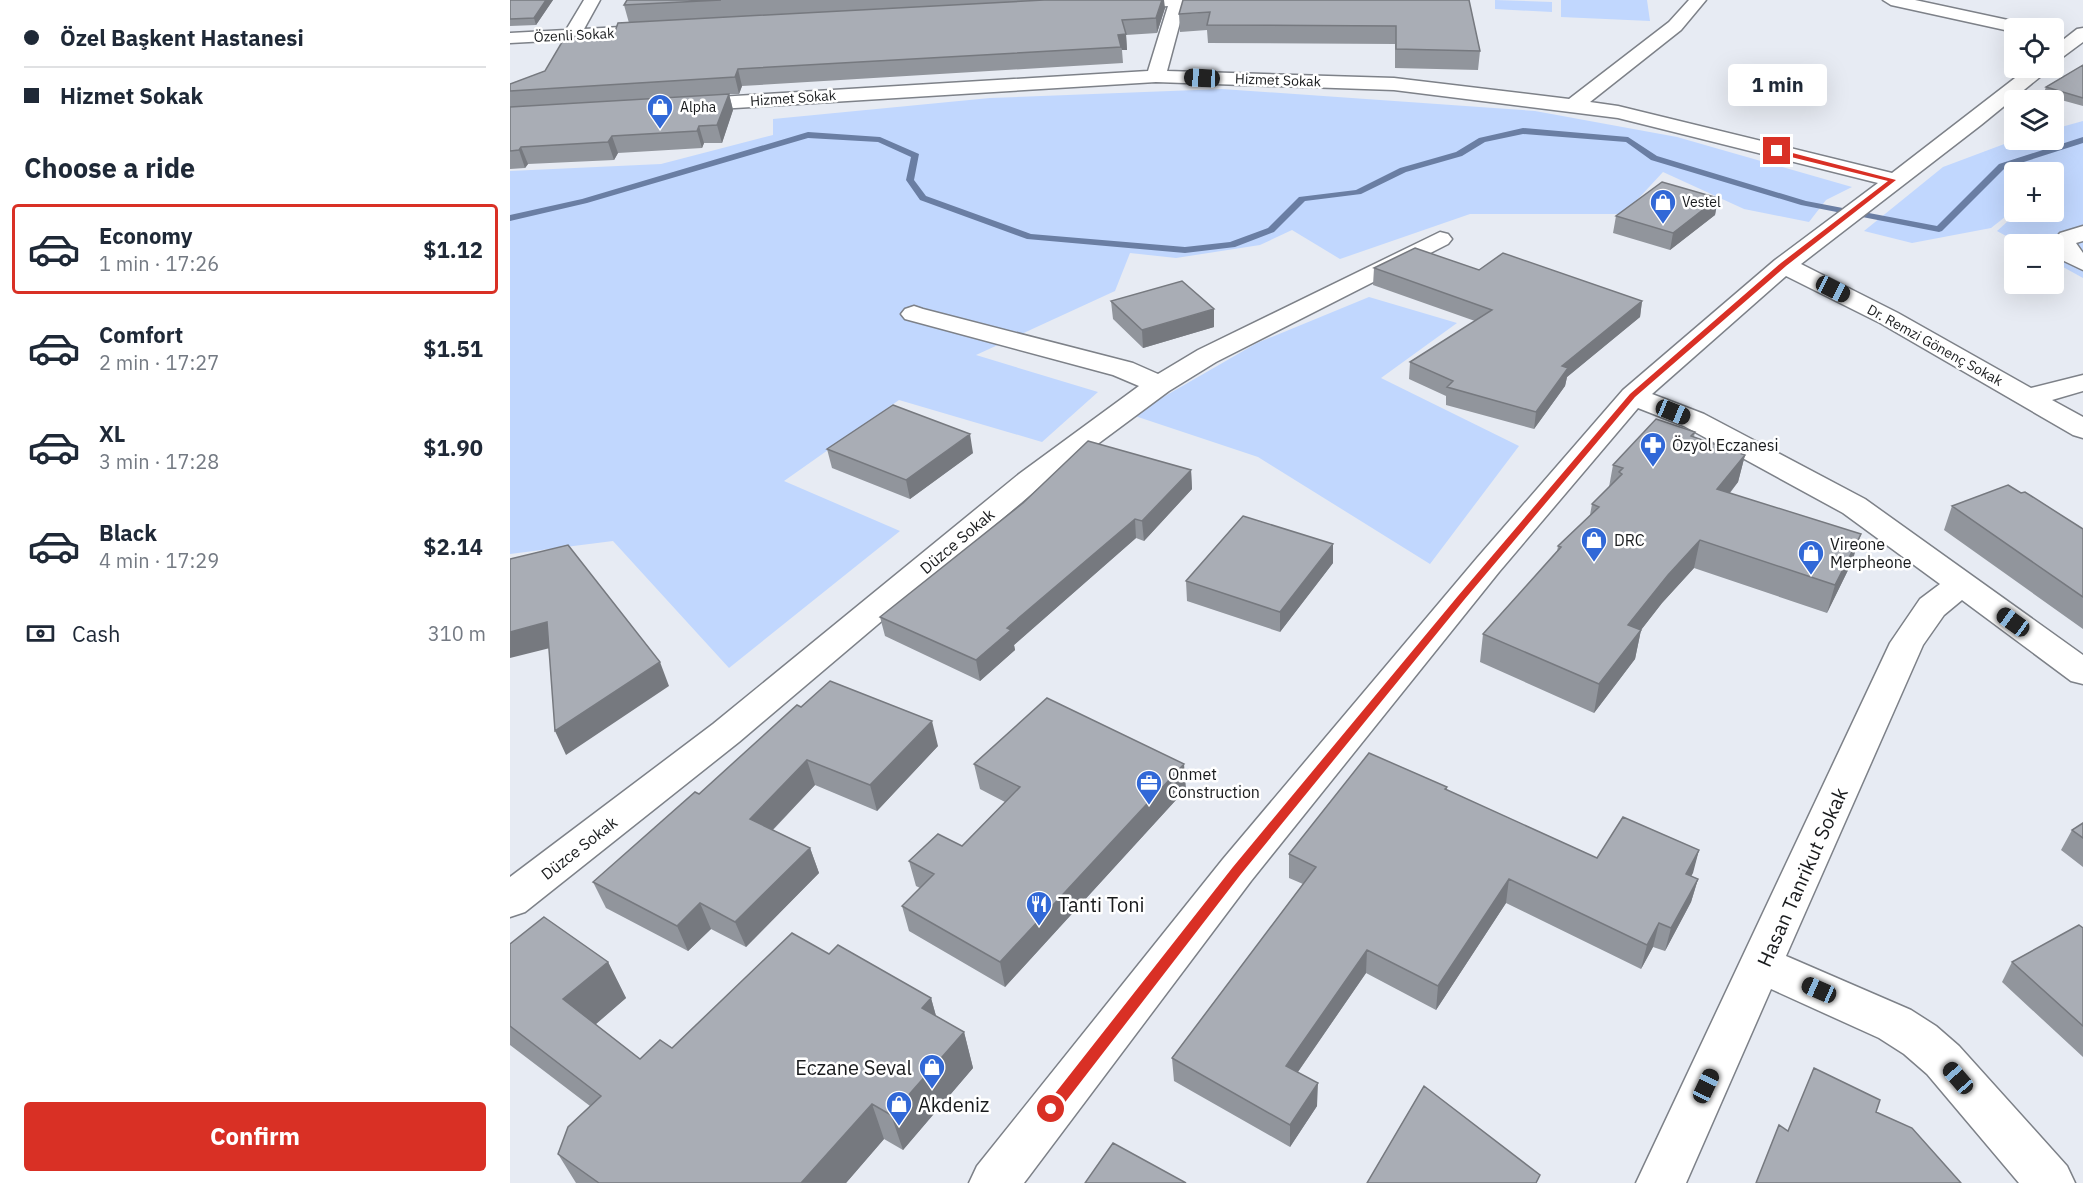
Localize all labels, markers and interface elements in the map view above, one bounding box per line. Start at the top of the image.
map controls [2004,18,2064,294]
button: locate [2004,18,2064,78]
text: Özel Başkent Hastanesi [60,23,304,52]
street label: Özenli Sokak [533,24,615,46]
callout: 1 min [1728,64,1826,106]
car [1184,68,1220,88]
street label: Hizmet Sokak [1235,70,1322,91]
text: 1 min [1751,71,1804,98]
text: Hizmet Sokak [60,81,203,110]
street label: Hizmet Sokak [749,86,837,110]
button: layers [2004,90,2064,150]
shop icon: Alpha [645,92,675,130]
place label: Alpha [680,98,717,116]
route end [1763,137,1790,164]
text: Choose a ride [24,150,195,185]
button: + [2004,162,2064,222]
shop icon: Vestel [1648,187,1678,225]
place label: Vestel [1682,193,1721,211]
text: Economy [99,221,193,250]
icon: car [27,222,81,276]
button: − [2004,234,2064,294]
text: $1.12 [423,235,483,264]
text: 1 min · 17:26 [99,250,219,277]
car [1813,273,1853,305]
street label: Dr. Remzi Gönenç Sokak [1864,300,2006,390]
text: Comfort [99,320,183,349]
icon: car [27,321,81,375]
text: $1.51 [423,334,483,363]
text: 2 min · 17:27 [99,349,219,376]
car [1653,397,1693,427]
text: XL [99,419,125,448]
icon: car [27,420,81,474]
pharmacy icon: Özyol Eczanesi [1638,430,1668,468]
text: $1.90 [423,433,483,462]
place label: Özyol Eczanesi [1672,435,1779,455]
text: 3 min · 17:28 [99,448,219,475]
street label: Düzce Sokak [916,504,999,578]
text: Black [99,518,157,547]
icon: car [27,519,81,573]
shop icon: DRC [1579,525,1609,563]
place label: DRC [1614,530,1645,550]
text: $2.14 [423,532,483,561]
place label: Vireone Merpheone [1830,534,1912,572]
shop icon: Vireone Merpheone [1796,538,1826,576]
text: 4 min · 17:29 [99,547,219,574]
car [1993,604,2033,640]
icon: cash [24,617,57,650]
text: Cash [72,619,121,648]
text: 310 m [428,620,486,647]
place label: Onmet Construction [1168,764,1260,802]
office icon: Onmet Construction [1134,768,1164,806]
street label: Hasan Tanrikut Sokak [1750,783,1854,971]
street label: Düzce Sokak [537,812,622,884]
restaurant icon: Tanti Toni [1024,889,1054,927]
place label: Tanti Toni [1058,891,1145,918]
car [1799,974,1839,1006]
shop icon: Eczane Seval [917,1052,947,1090]
place label: Eczane Seval [795,1054,912,1081]
car [1939,1059,1977,1097]
car [1690,1066,1722,1106]
shop icon: Akdeniz [884,1089,914,1127]
place label: Akdeniz [918,1091,989,1118]
route start [1037,1095,1064,1122]
button: Confirm [24,1102,486,1171]

